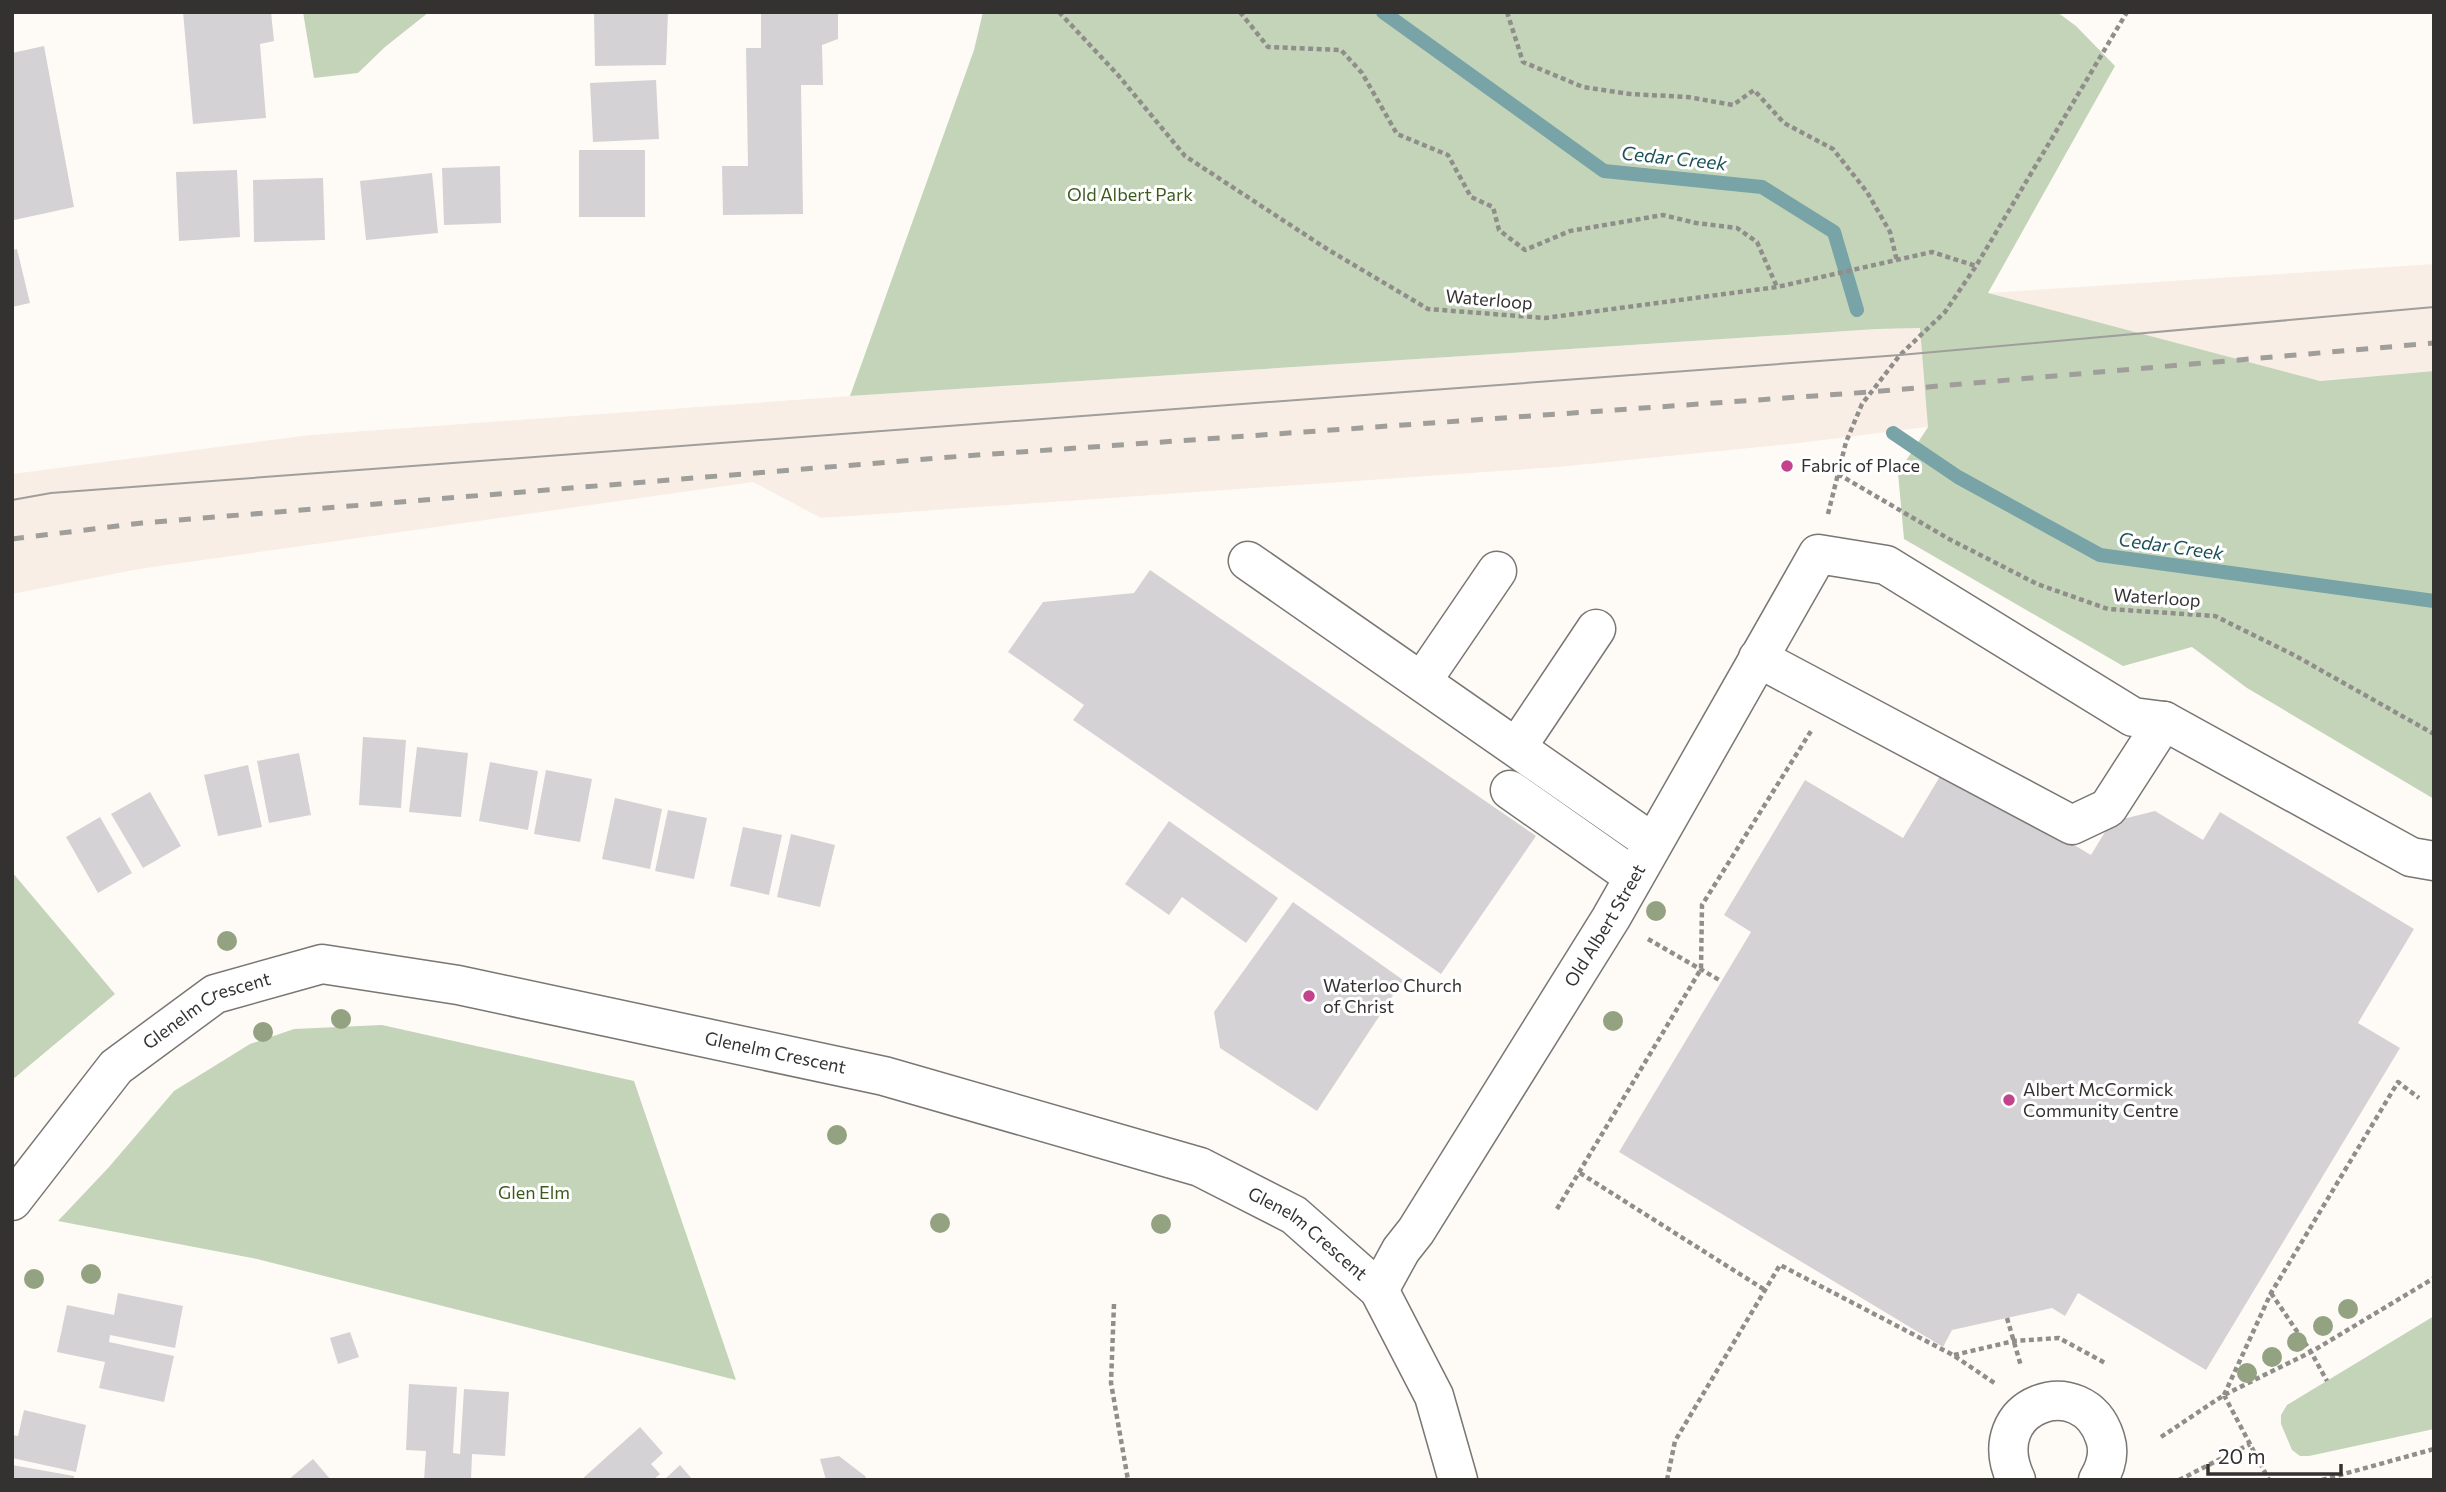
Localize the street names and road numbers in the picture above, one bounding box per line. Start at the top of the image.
street label: Waterloop [1445,284,1534,314]
street label: Waterloop [2113,583,2201,611]
street label: Old Albert Street [1559,860,1649,991]
street label: Glenelm Crescent [138,967,273,1053]
street label: Glenelm Crescent [703,1026,848,1078]
street label: Glenelm Crescent [1245,1181,1372,1284]

